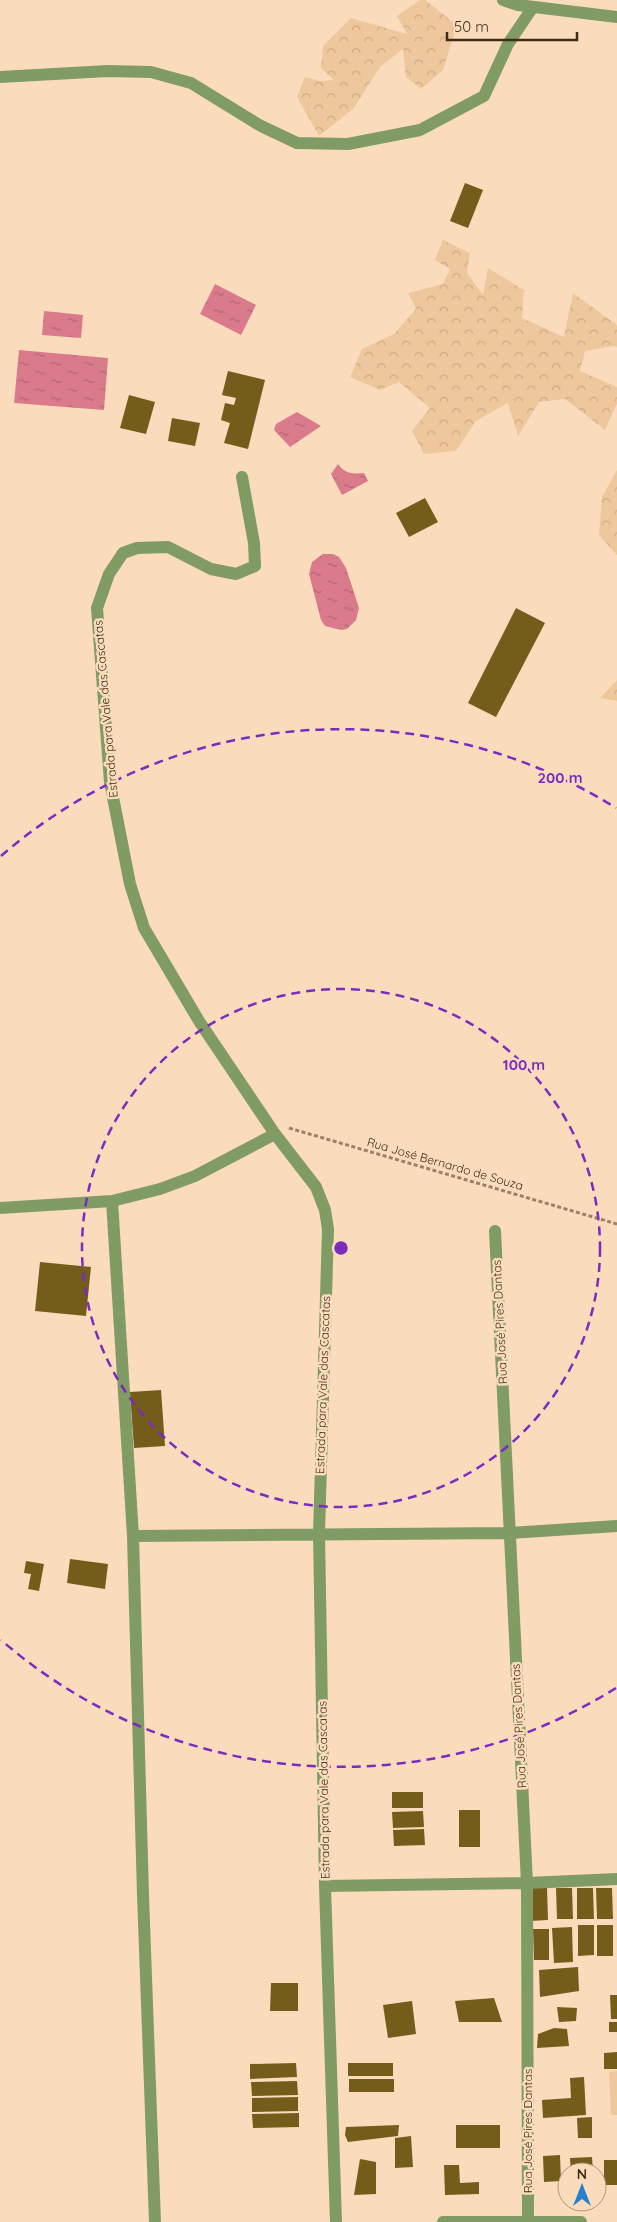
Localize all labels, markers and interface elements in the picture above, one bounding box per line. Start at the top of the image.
scale bar [447,10,577,42]
text: 50 m [454,17,489,36]
street label: Estrada para Vale das Cascatas [90,619,121,798]
text: 200 m [538,768,583,787]
text: 100 m [503,1055,545,1074]
street label: Rua José Bernardo de Souza [365,1134,525,1193]
centre of rings [332,1239,350,1257]
street label: Rua José Pires Dantas [489,1259,510,1385]
street label: Estrada para Vale das Cascatas [312,1295,333,1474]
street label: Rua José Pires Dantas [508,1663,529,1789]
street label: Estrada para Vale das Cascatas [314,1700,333,1879]
street label: Rua José Pires Dantas [520,2068,535,2193]
north arrow [557,2162,607,2212]
text: N [577,2165,587,2183]

